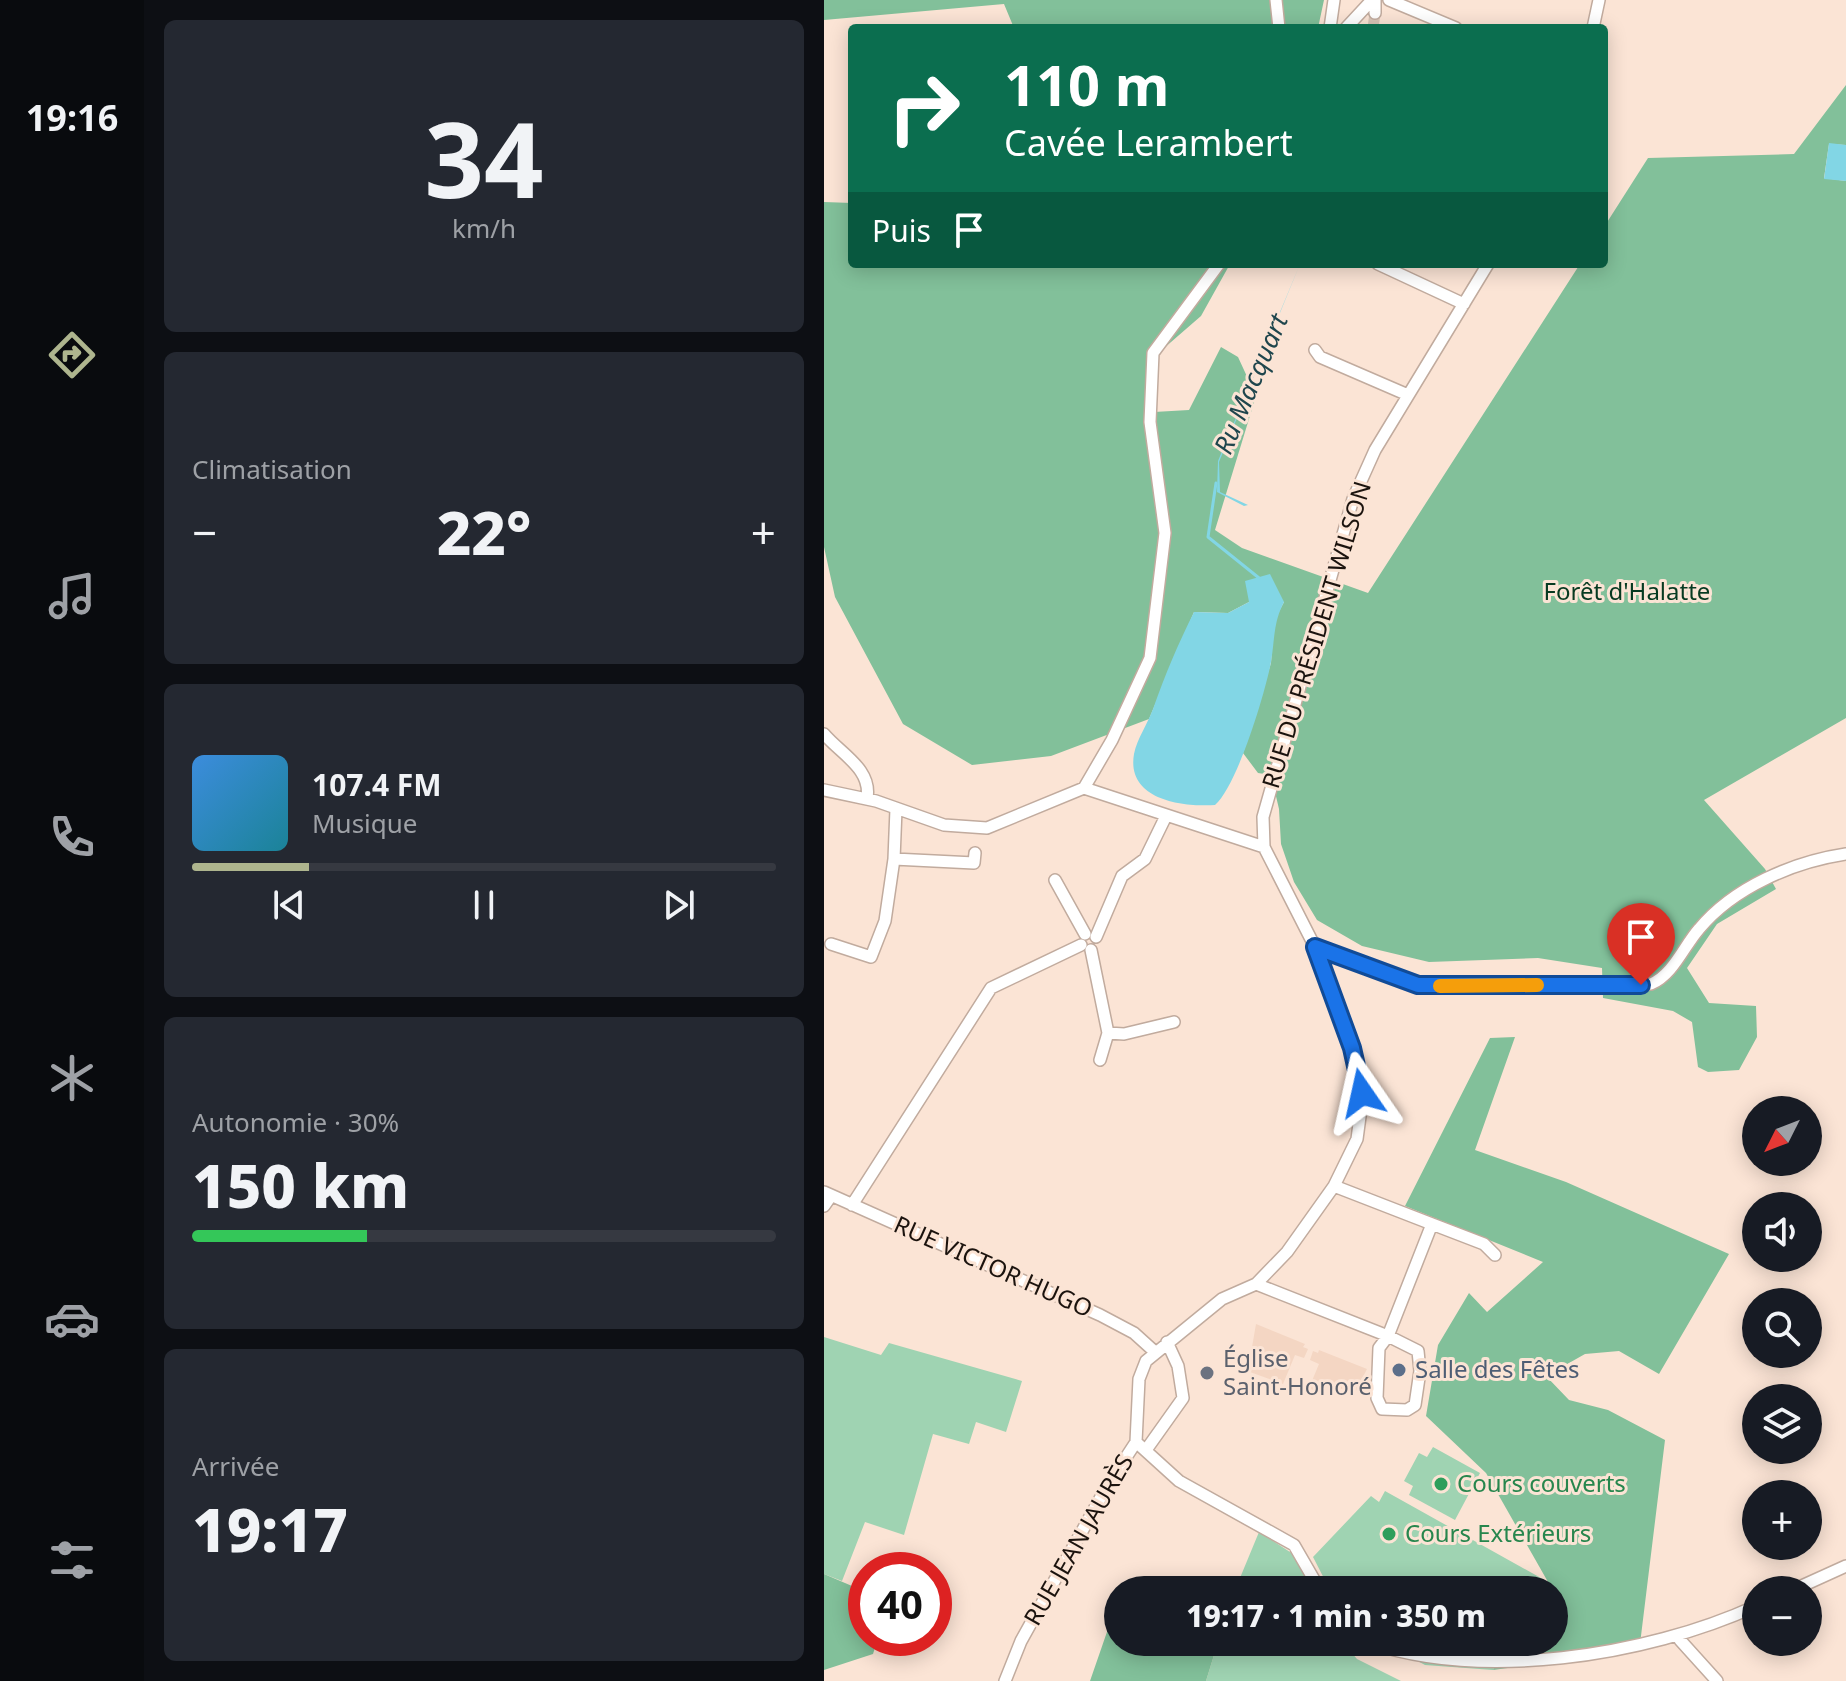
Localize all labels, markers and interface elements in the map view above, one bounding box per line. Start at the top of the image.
text: 110 m [1004,46,1169,122]
icon: right [872,56,976,160]
text: 34 [425,87,543,228]
text: 19:16 [26,93,118,142]
text: Cavée Lerambert [1004,118,1293,167]
icon: arrive [947,208,991,252]
text: km/h [452,210,516,246]
text: Puis [872,210,931,251]
water label: Ru Macquart [1204,307,1296,459]
icon: directions [44,327,100,383]
text: Climatisation [192,451,352,487]
street label: RUE DU PRÉSIDENT WILSON [1253,477,1378,792]
text: 22° [437,491,531,573]
text: − [192,502,217,562]
text: + [751,502,776,562]
icon: music [44,568,100,624]
park label: Forêt d'Halatte [1544,574,1710,607]
text: 107.4 FM [312,764,442,805]
text: Musique [312,805,418,841]
icon: phone [44,809,100,865]
icon: previous [267,883,311,927]
icon: pause [462,883,506,927]
icon: next [657,883,701,927]
pin [1607,903,1675,985]
icon: arrive [1619,915,1663,959]
icon: climate [44,1050,100,1106]
position arrow [1320,1051,1404,1135]
north arrow [1742,1096,1822,1176]
map controls [1742,1096,1822,1656]
text: Autonomie · 30% [192,1104,399,1140]
text: 150 km [192,1144,409,1226]
button: sound [1742,1192,1822,1272]
street label: RUE VICTOR HUGO [889,1207,1098,1324]
button: search [1742,1288,1822,1368]
icon: car [44,1291,100,1347]
place label: Église Saint-Honoré [1223,1341,1372,1402]
place label: Salle des Fêtes [1415,1352,1580,1385]
marker: Salle des Fêtes [1390,1361,1408,1379]
marker: Église Saint-Honoré [1198,1364,1216,1382]
button: layers [1742,1384,1822,1464]
text: Arrivée [192,1448,279,1484]
street label: RUE JEAN JAURÈS [1015,1448,1140,1631]
place label: Cours couverts [1457,1466,1626,1499]
marker: Cours couverts [1432,1475,1450,1493]
button: + [1742,1480,1822,1560]
text: 19:17 [192,1488,348,1570]
place label: Cours Extérieurs [1405,1516,1591,1549]
marker: Cours Extérieurs [1380,1525,1398,1543]
icon: filters [44,1532,100,1588]
speed limit sign: 40 [848,1552,952,1656]
button: − [1742,1576,1822,1656]
text: 19:17 · 1 min · 350 m [1186,1595,1486,1636]

